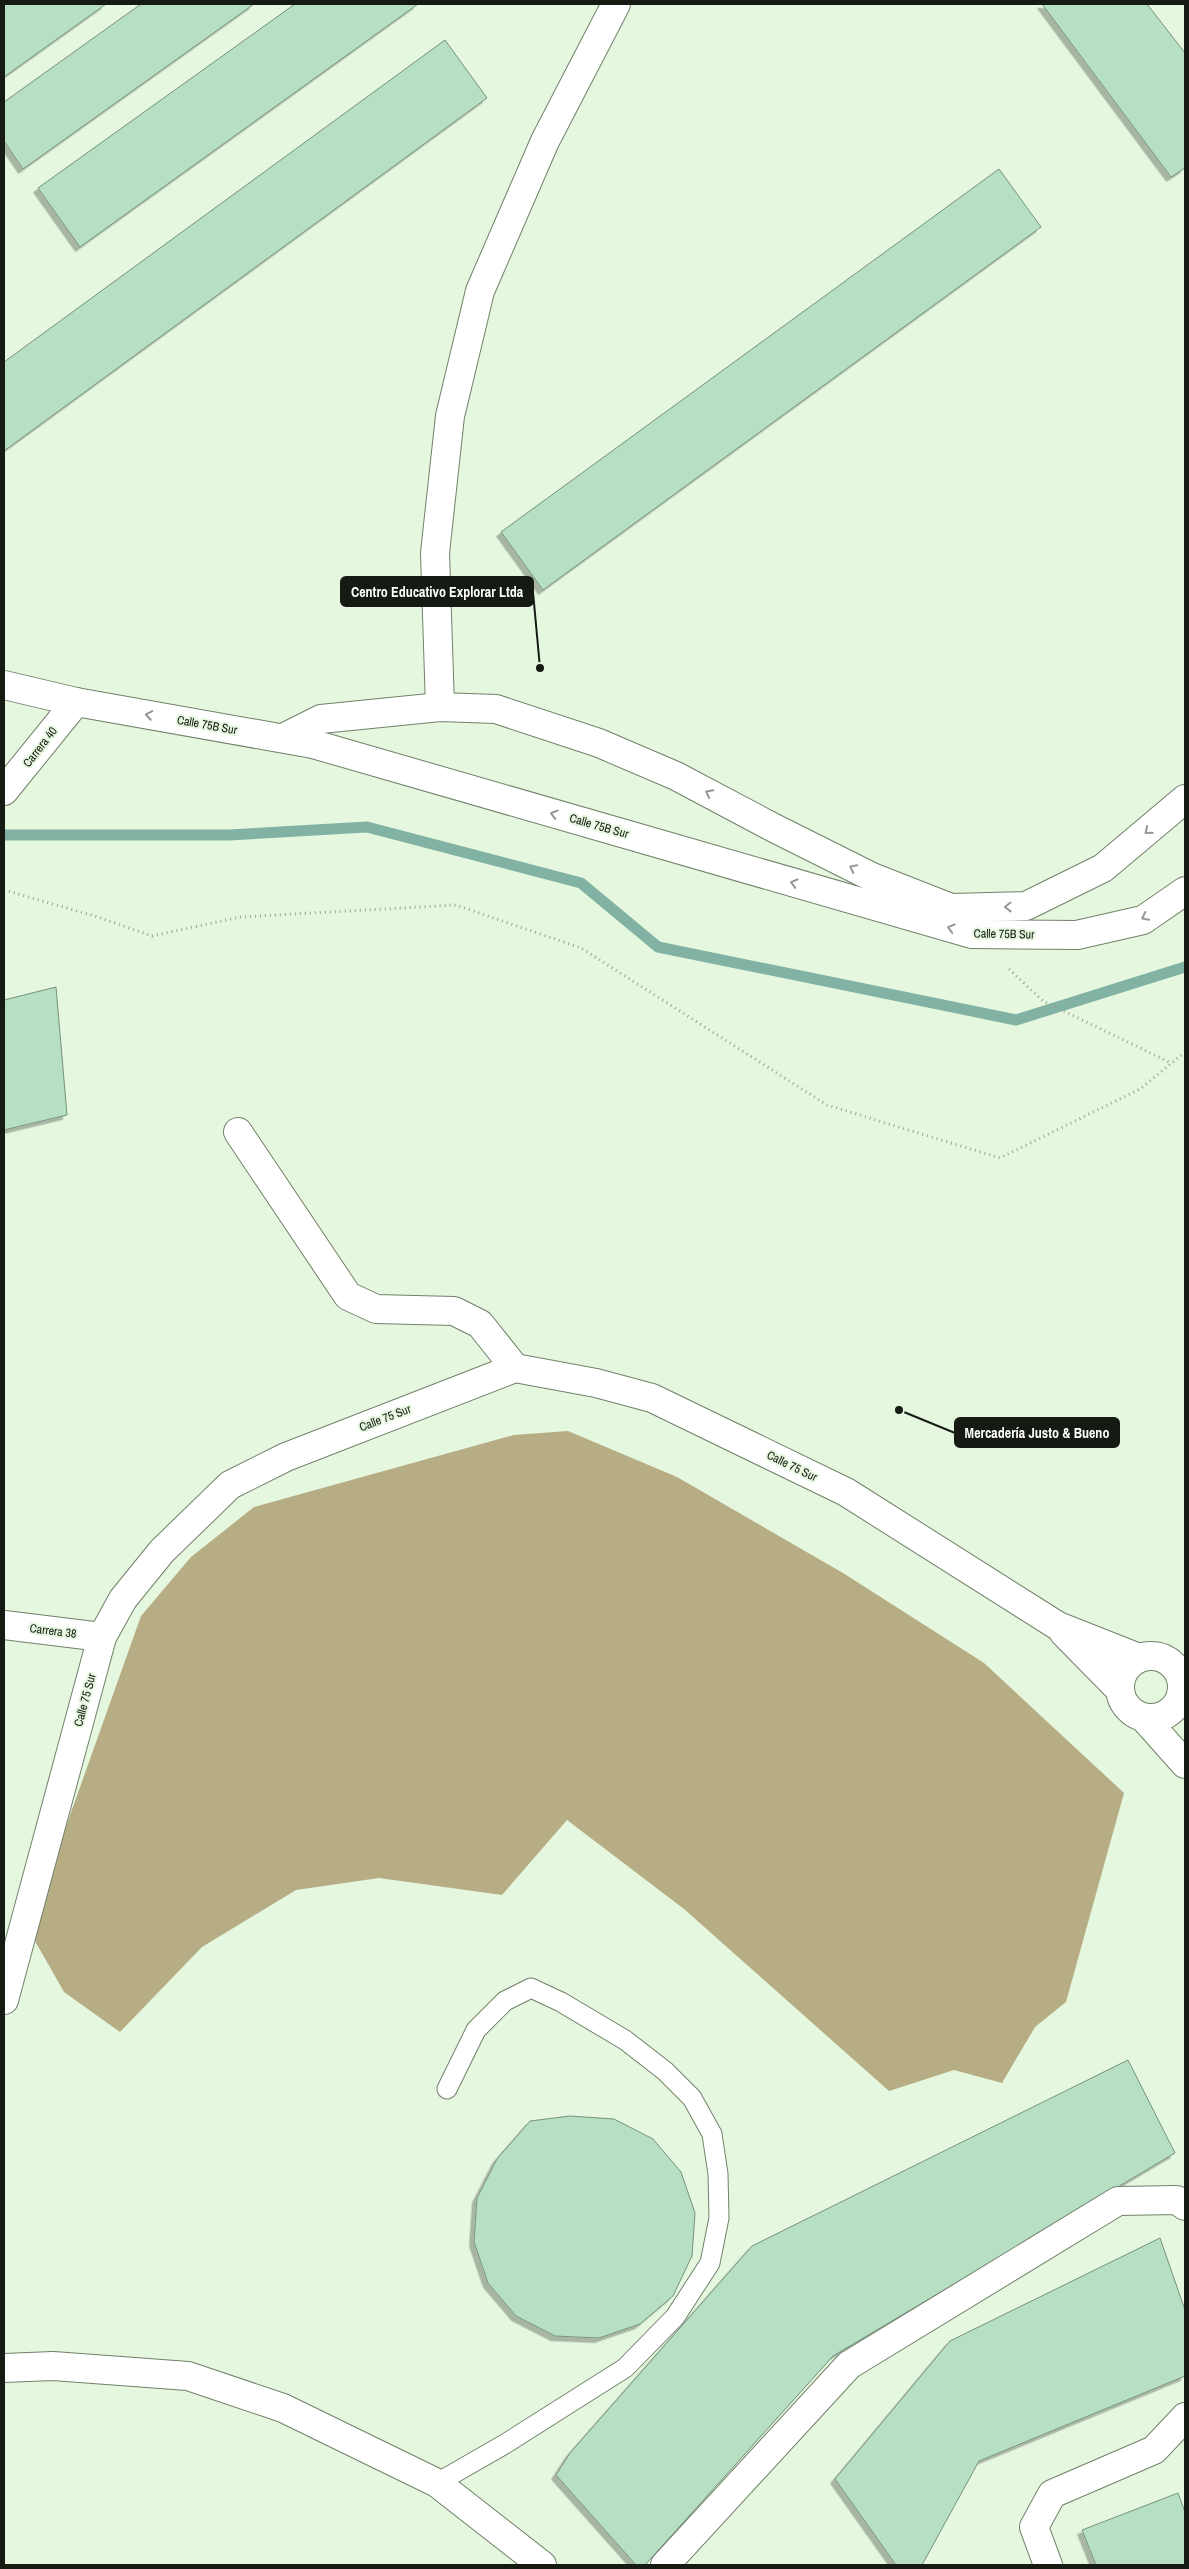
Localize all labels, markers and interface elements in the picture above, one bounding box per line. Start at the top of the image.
callout: Centro Educativo Explorar Ltda [341,577,533,606]
text: Centro Educativo Explorar Ltda [351,583,524,601]
one-way arrow [144,711,153,721]
street label: Calle 75B Sur [176,712,239,738]
street label: Carrera 40 [19,724,61,770]
one-way arrow [705,790,714,800]
one-way arrow [551,809,559,819]
street label: Calle 75B Sur [568,810,631,842]
one-way arrow [1145,825,1154,833]
one-way arrow [850,864,859,874]
one-way arrow [790,878,799,889]
one-way arrow [1004,902,1012,912]
one-way arrow [1141,911,1150,921]
one-way arrow [946,923,955,934]
street label: Calle 75B Sur [974,925,1035,943]
street label: Calle 75 Sur [357,1401,414,1435]
callout: Mercadería Justo & Bueno [955,1418,1119,1447]
text: Mercadería Justo & Bueno [965,1424,1109,1442]
street label: Calle 75 Sur [764,1447,820,1485]
street label: Carrera 38 [29,1620,77,1642]
street label: Calle 75 Sur [70,1671,100,1728]

